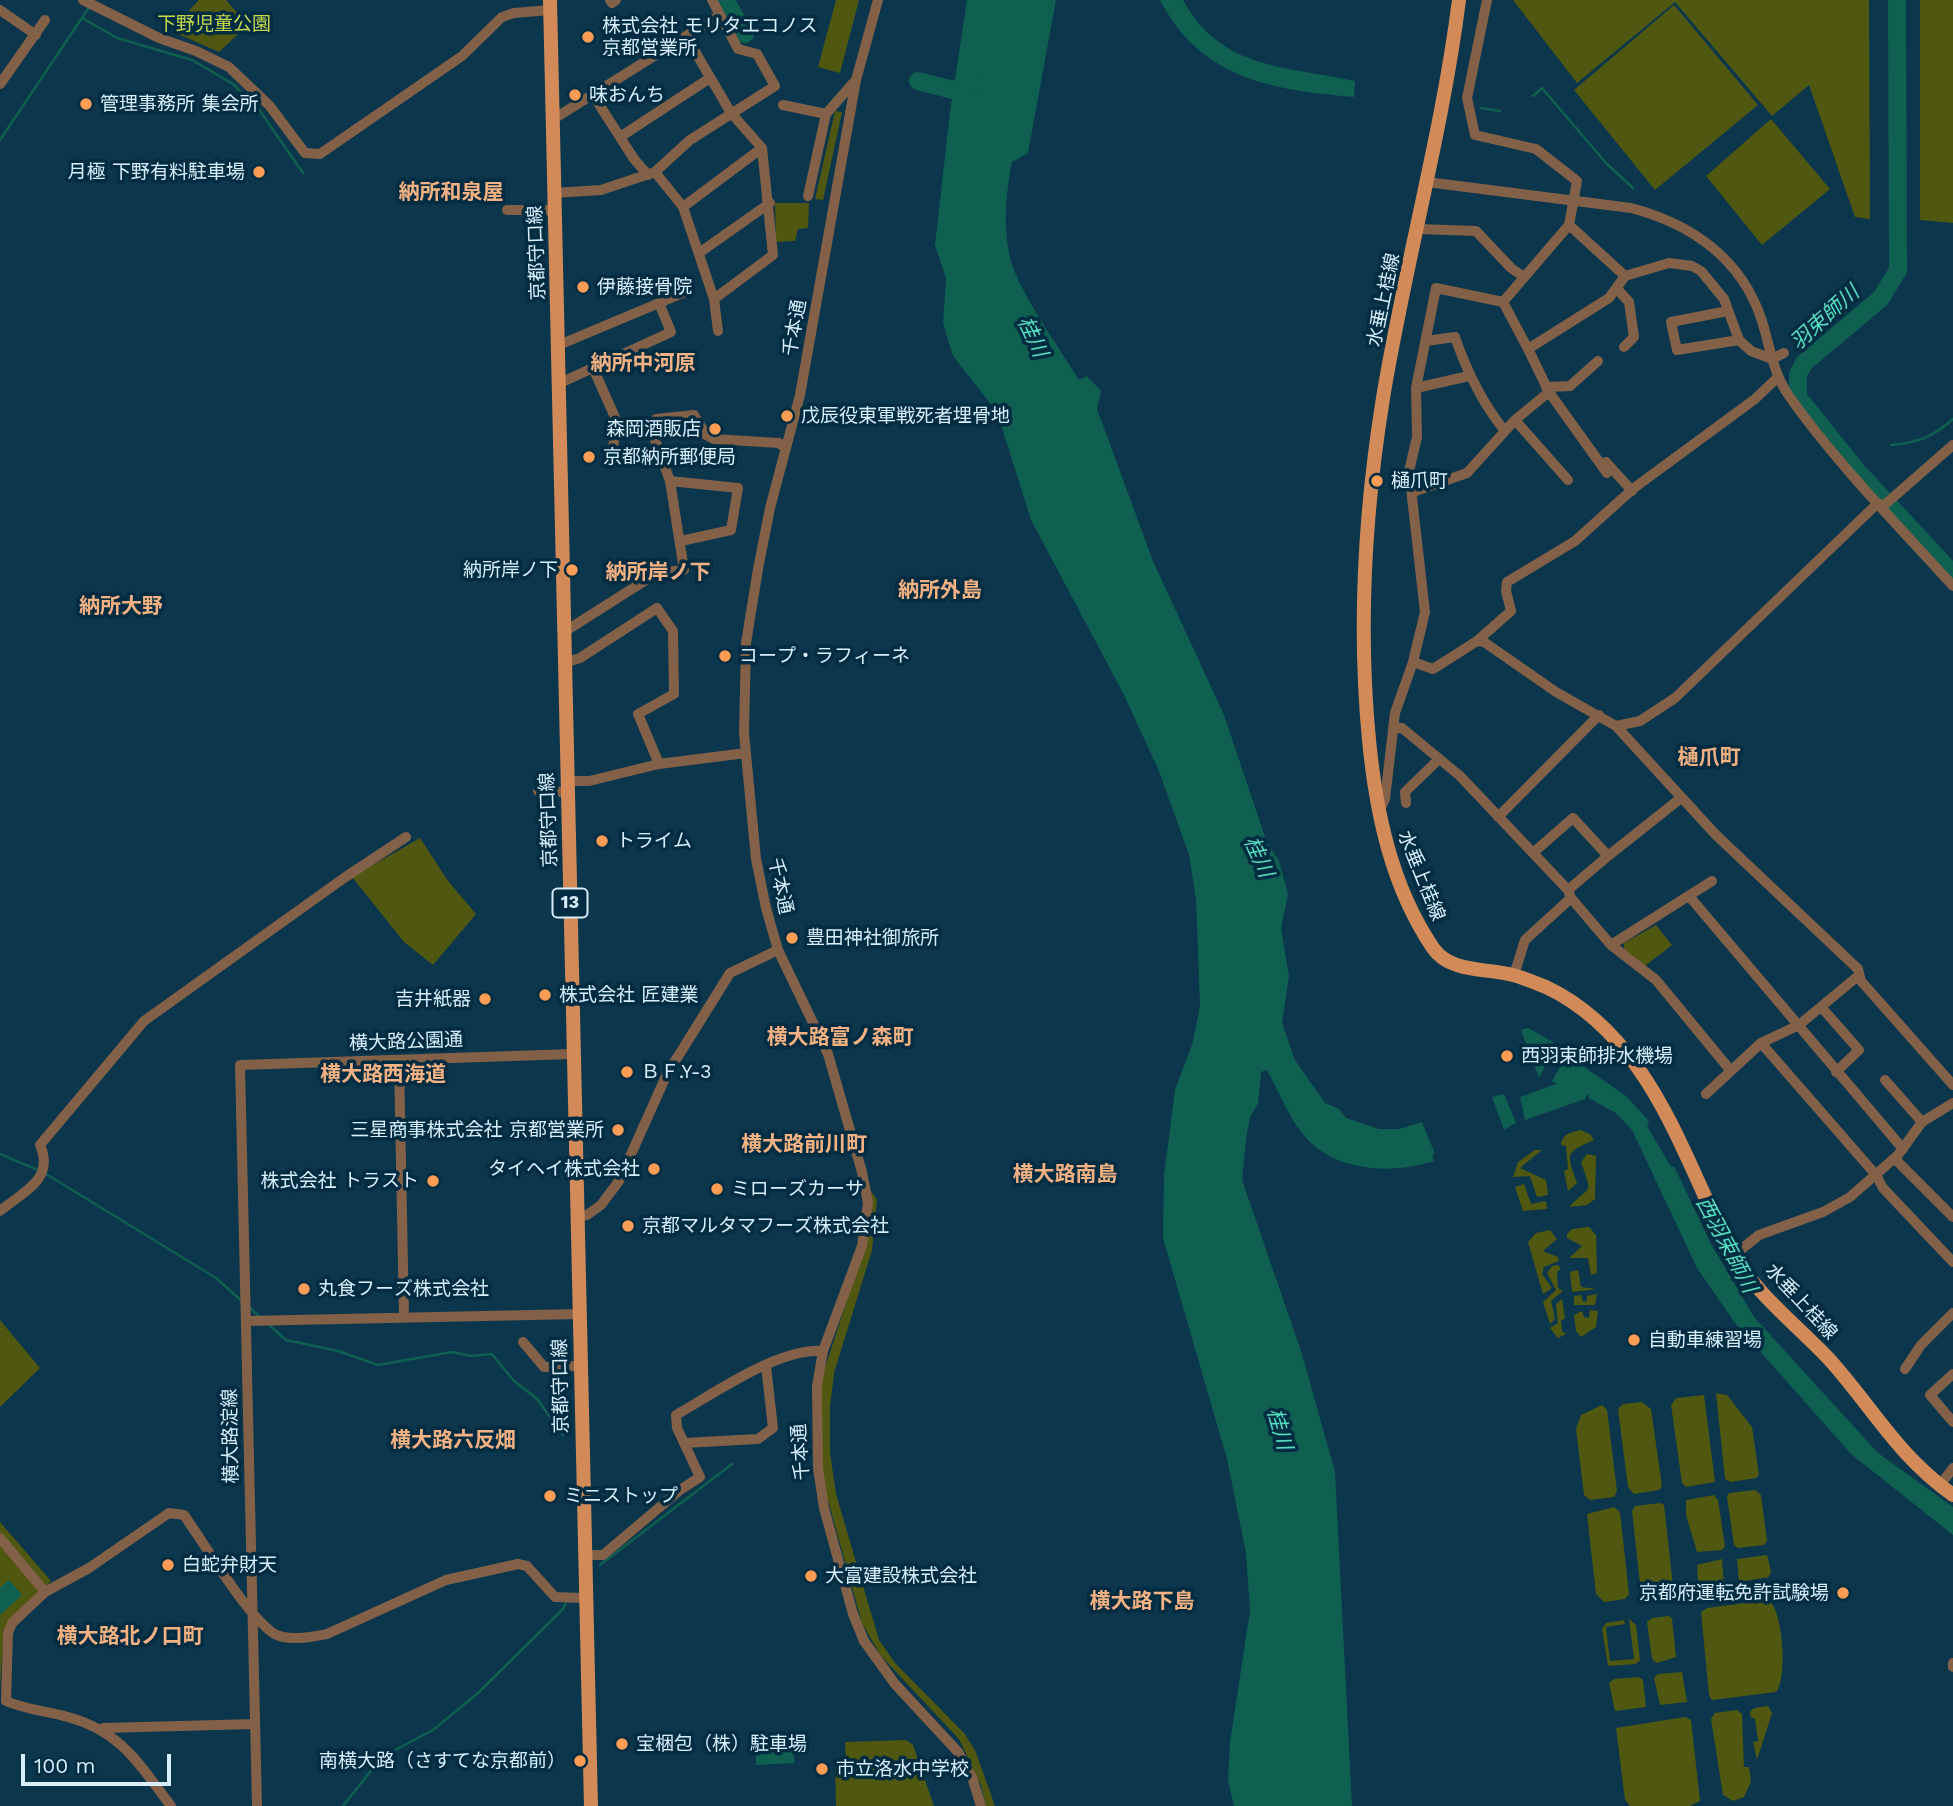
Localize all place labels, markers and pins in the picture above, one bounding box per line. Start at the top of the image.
place label: 株式会社 モリタエコノス 京都営業所 [602,15,817,59]
marker: 株式会社 モリタエコノス 京都営業所 [580,29,596,45]
place label: 味おんち [589,84,665,106]
marker: 味おんち [567,87,583,103]
place label: 管理事務所 集会所 [100,93,258,115]
marker: 管理事務所 集会所 [78,96,94,112]
place label: 月極 下野有料駐車場 [68,161,245,183]
marker: 月極 下野有料駐車場 [251,164,267,180]
place label: 伊藤接骨院 [597,276,692,298]
marker: 伊藤接骨院 [575,279,591,295]
place label: 戊辰役東軍戦死者埋骨地 [801,405,1010,427]
marker: 戊辰役東軍戦死者埋骨地 [779,408,795,424]
place label: 森岡酒販店 [606,418,701,440]
marker: 森岡酒販店 [707,421,723,437]
place label: 京都納所郵便局 [603,446,736,468]
marker: 京都納所郵便局 [581,449,597,465]
place label: 樋爪町 [1391,470,1448,492]
marker: 樋爪町 [1369,473,1385,489]
place label: 納所岸ノ下 [463,559,558,581]
marker: 納所岸ノ下 [564,562,580,578]
place label: コープ・ラフィーネ [739,645,910,667]
marker: コープ・ラフィーネ [717,648,733,664]
place label: トライム [616,830,692,852]
marker: トライム [594,833,610,849]
place label: 豊田神社御旅所 [806,927,939,949]
marker: 豊田神社御旅所 [784,930,800,946]
place label: 株式会社 匠建業 [559,984,698,1006]
marker: 株式会社 匠建業 [537,987,553,1003]
place label: 吉井紙器 [395,988,471,1010]
marker: 吉井紙器 [477,991,493,1007]
place label: 西羽束師排水機場 [1521,1045,1673,1067]
marker: 西羽束師排水機場 [1499,1048,1515,1064]
place label: ＢＦ.Y-3 [641,1061,711,1083]
marker: ＢＦ.Y-3 [619,1064,635,1080]
place label: 三星商事株式会社 京都営業所 [351,1119,604,1141]
marker: 三星商事株式会社 京都営業所 [610,1122,626,1138]
place label: タイヘイ株式会社 [488,1158,640,1180]
marker: タイヘイ株式会社 [646,1161,662,1177]
place label: 株式会社 トラスト [261,1170,419,1192]
marker: 株式会社 トラスト [425,1173,441,1189]
place label: ミローズカーサ [731,1178,864,1200]
marker: ミローズカーサ [709,1181,725,1197]
place label: 京都マルタマフーズ株式会社 [642,1215,889,1237]
marker: 京都マルタマフーズ株式会社 [620,1218,636,1234]
place label: 丸食フーズ株式会社 [318,1278,489,1300]
marker: 丸食フーズ株式会社 [296,1281,312,1297]
place label: 自動車練習場 [1648,1329,1762,1351]
marker: 自動車練習場 [1626,1332,1642,1348]
place label: ミニストップ [564,1485,678,1507]
marker: ミニストップ [542,1488,558,1504]
place label: 白蛇弁財天 [182,1554,277,1576]
marker: 白蛇弁財天 [160,1557,176,1573]
place label: 大富建設株式会社 [825,1565,977,1587]
marker: 大富建設株式会社 [803,1568,819,1584]
place label: 京都府運転免許試験場 [1639,1582,1829,1604]
marker: 京都府運転免許試験場 [1835,1585,1851,1601]
place label: 宝梱包（株）駐車場 [636,1733,807,1755]
marker: 宝梱包（株）駐車場 [614,1736,630,1752]
place label: 南横大路（さすてな京都前） [319,1750,566,1772]
marker: 南横大路（さすてな京都前） [572,1753,588,1769]
place label: 市立洛水中学校 [836,1758,969,1780]
marker: 市立洛水中学校 [814,1761,830,1777]

